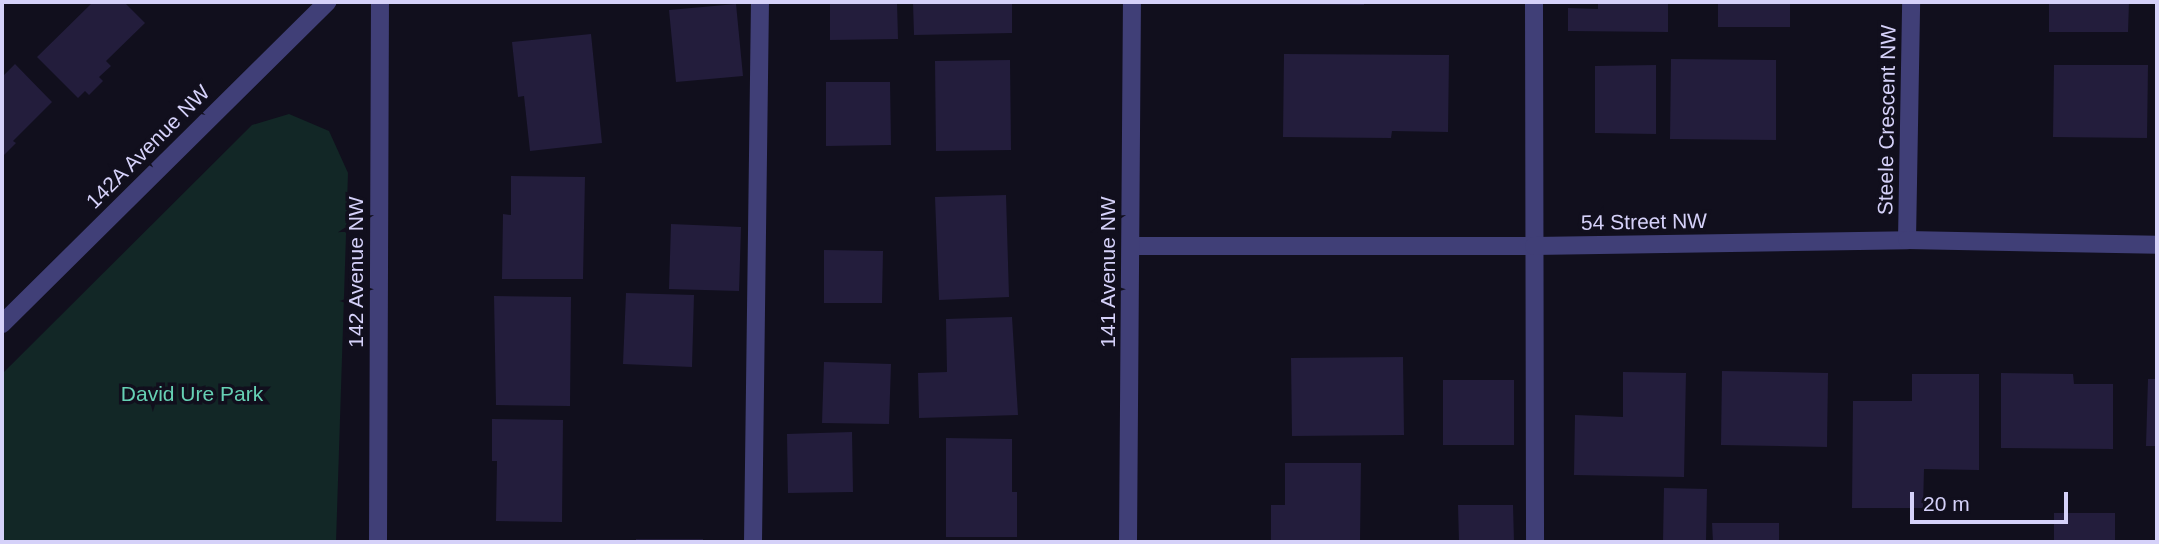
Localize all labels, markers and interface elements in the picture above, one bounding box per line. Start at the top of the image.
street label: Steele Crescent NW [1873,25,1901,215]
street label: 142A Avenue NW [80,79,216,215]
street label: 142 Avenue NW [343,196,369,348]
street label: 141 Avenue NW [1095,196,1121,348]
street label: 54 Street NW [1581,208,1707,236]
park label: David Ure Park [121,381,263,407]
scale bar [1914,477,2072,522]
text: 20 m [1923,492,1970,515]

